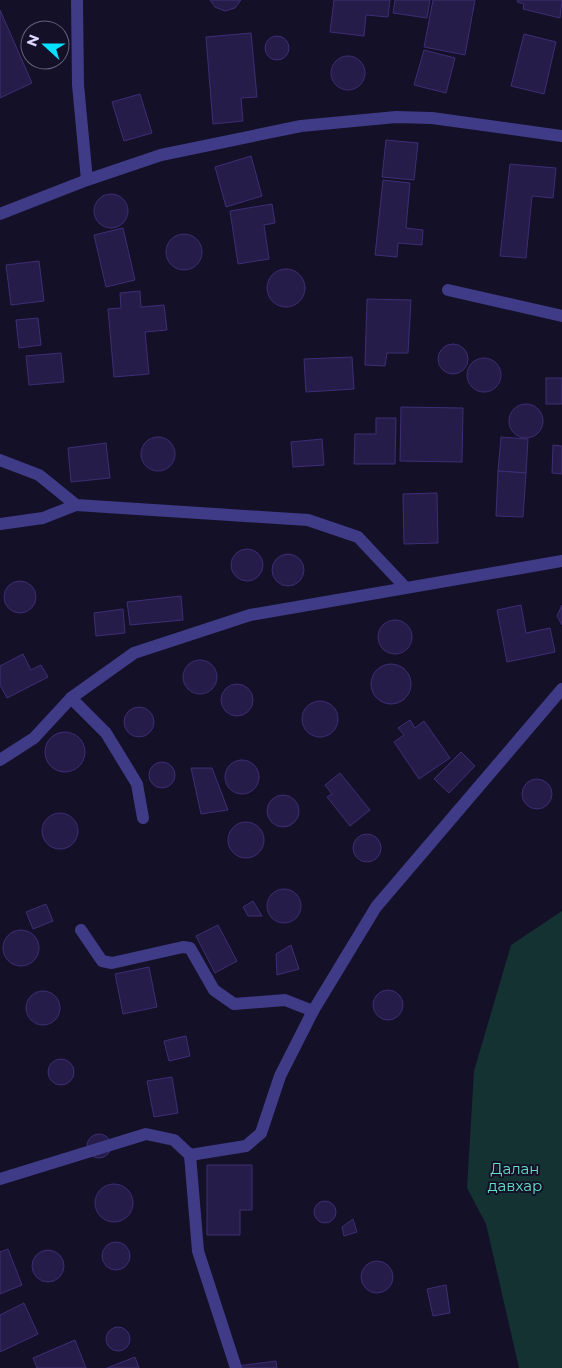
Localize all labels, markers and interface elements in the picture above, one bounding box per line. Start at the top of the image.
north arrow [20,20,70,70]
text: N [22,32,43,49]
park label: Далан давхар [488,1159,542,1195]

